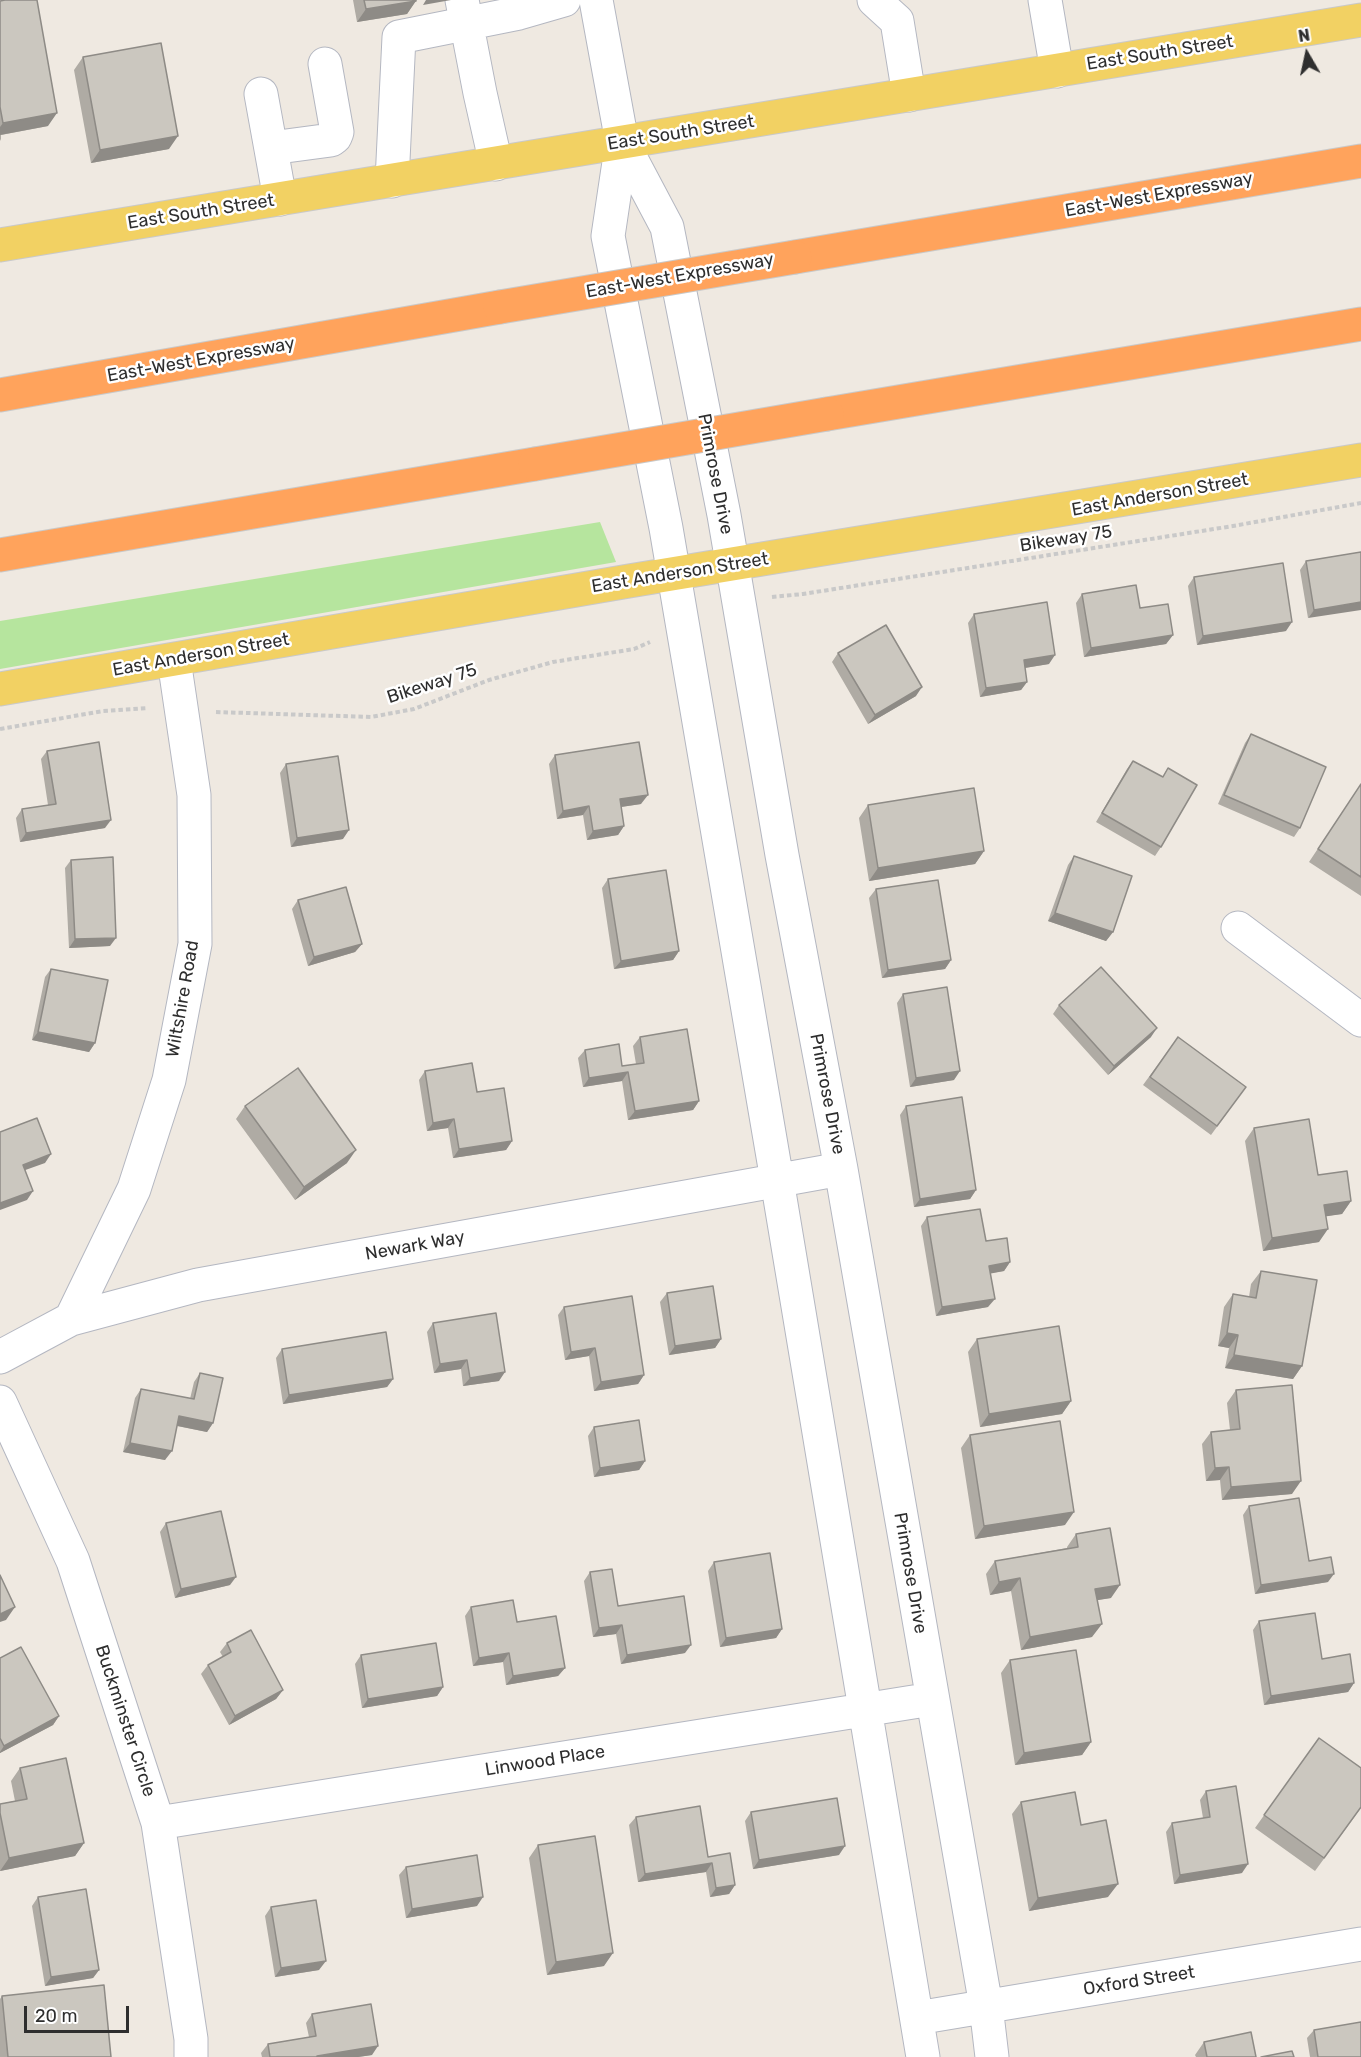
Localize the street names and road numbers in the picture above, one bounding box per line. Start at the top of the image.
street label: East South Street [1085,31,1235,75]
street label: East South Street [606,111,756,155]
street label: East-West Expressway [1064,168,1254,222]
street label: East South Street [126,190,276,234]
street label: East-West Expressway [585,249,775,303]
street label: East-West Expressway [106,333,296,387]
street label: Primrose Drive [693,412,737,536]
street label: East Anderson Street [1070,469,1250,521]
street label: Bikeway 75 [1018,521,1114,557]
street label: East Anderson Street [590,548,770,598]
street label: East Anderson Street [111,629,291,681]
street label: Bikeway 75 [384,659,480,709]
street label: Wiltshire Road [162,939,204,1059]
street label: Primrose Drive [805,1032,849,1156]
street label: Newark Way [364,1227,466,1265]
street label: Primrose Drive [889,1511,931,1635]
street label: Buckminster Circle [90,1642,160,1800]
street label: Linwood Place [483,1741,607,1781]
street label: Oxford Street [1082,1962,1196,2000]

